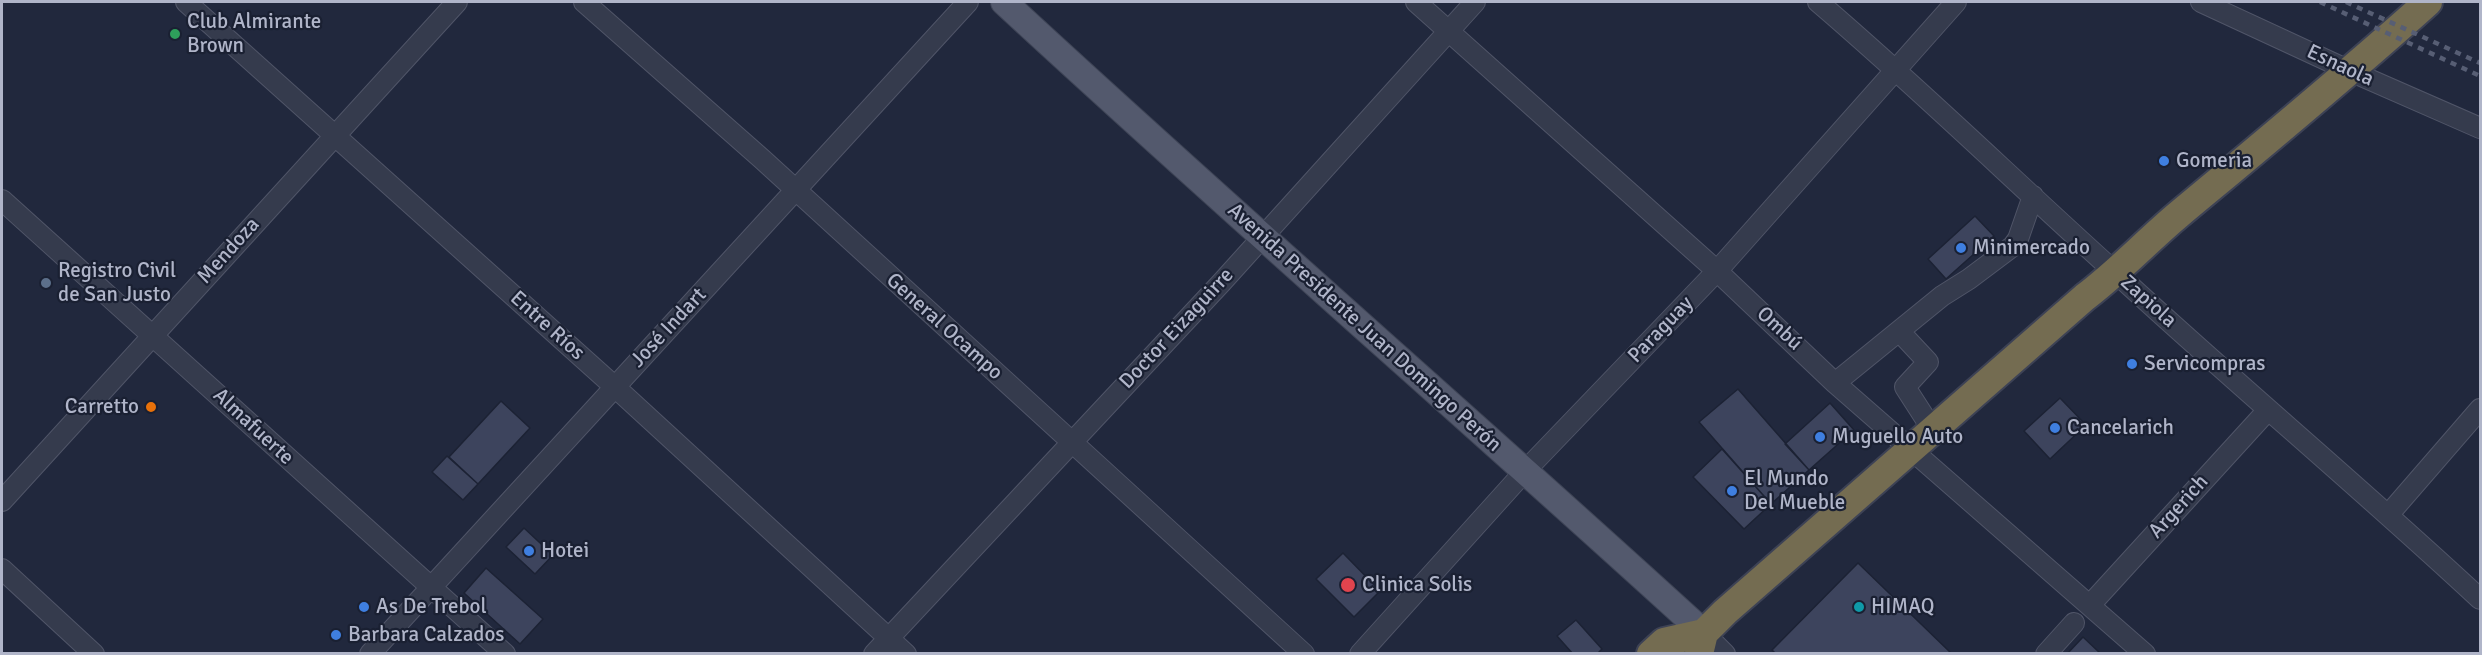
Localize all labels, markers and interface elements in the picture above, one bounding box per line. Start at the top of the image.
place label: Club Almirante Brown [187,9,321,59]
marker: Club Almirante Brown [168,27,182,41]
street label: Esnaola [2303,40,2377,92]
place label: Gomeria [2176,148,2252,174]
marker: Gomeria [2157,154,2171,168]
street label: Avenida Presidente Juan Domingo Perón [1222,198,1506,458]
street label: Mendoza [193,213,265,289]
place label: Minimercado [1973,235,2090,261]
marker: Minimercado [1954,241,1968,255]
place label: Registro Civil de San Justo [58,258,176,308]
street label: Doctor Eizaguirre [1115,263,1239,395]
street label: General Ocampo [881,268,1007,386]
street label: Zapiola [2115,270,2181,334]
marker: Registro Civil de San Justo [39,276,53,290]
street label: José Indart [626,283,712,373]
street label: Entre Ríos [505,286,589,366]
street label: Paraguay [1623,291,1699,369]
street label: Ombú [1751,302,1807,356]
place label: Servicompras [2144,351,2265,377]
marker: Servicompras [2125,357,2139,371]
street label: Almafuerte [207,383,299,471]
place label: Carretto [65,394,139,420]
marker: Carretto [144,400,158,414]
place label: Cancelarich [2067,415,2174,441]
marker: Cancelarich [2048,421,2062,435]
place label: Muguello Auto [1832,424,1963,450]
marker: Muguello Auto [1813,430,1827,444]
place label: El Mundo Del Mueble [1744,466,1845,516]
street label: Argerich [2144,470,2214,544]
marker: El Mundo Del Mueble [1725,484,1739,498]
place label: Hotei [541,538,589,564]
marker: Hotei [522,544,536,558]
place label: Clinica Solis [1362,572,1472,598]
marker: Clinica Solis [1339,576,1357,594]
place label: As De Trebol [376,594,487,620]
place label: HIMAQ [1871,594,1935,620]
marker: As De Trebol [357,600,371,614]
marker: HIMAQ [1852,600,1866,614]
place label: Barbara Calzados [348,622,505,648]
marker: Barbara Calzados [329,628,343,642]

